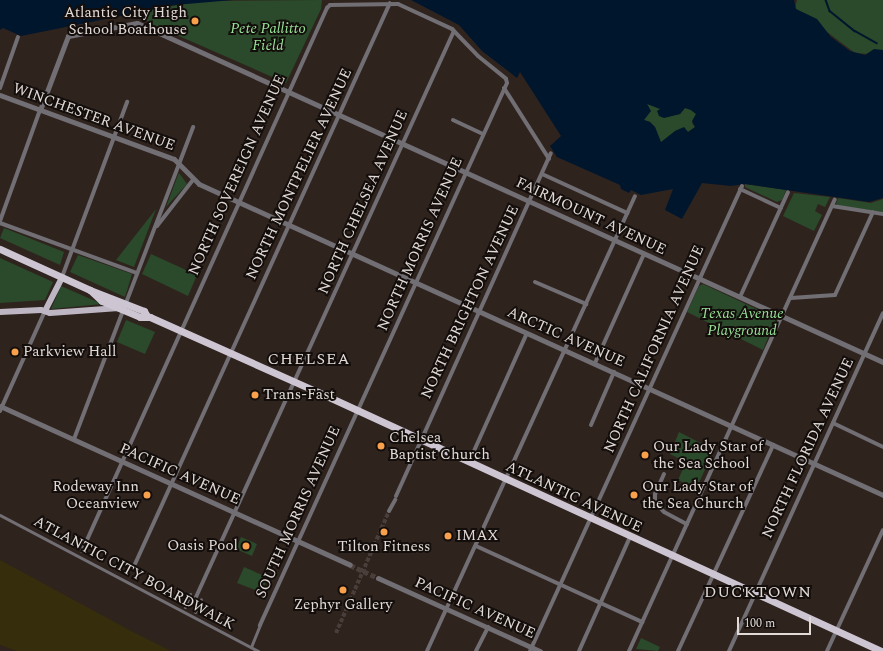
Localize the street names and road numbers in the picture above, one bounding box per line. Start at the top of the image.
street label: NORTH MONTPELIER AVENUE [242,66,356,282]
street label: NORTH SOVEREIGN AVENUE [185,72,289,278]
street label: WINCHESTER AVENUE [10,79,178,155]
street label: NORTH CHELSEA AVENUE [314,107,412,297]
street label: NORTH MORRIS AVENUE [374,154,466,334]
street label: FAIRMOUNT AVENUE [513,173,669,259]
street label: NORTH BRIGHTON AVENUE [417,202,523,402]
street label: NORTH CALIFORNIA AVENUE [600,242,708,456]
street label: ARCTIC AVENUE [504,303,628,371]
street label: NORTH FLORIDA AVENUE [758,355,858,541]
street label: SOUTH MORRIS AVENUE [252,423,344,601]
street label: PACIFIC AVENUE [117,439,243,509]
street label: ATLANTIC AVENUE [503,457,645,537]
street label: ATLANTIC CITY BOARDWALK [31,512,237,634]
street label: PACIFIC AVENUE [412,573,538,643]

